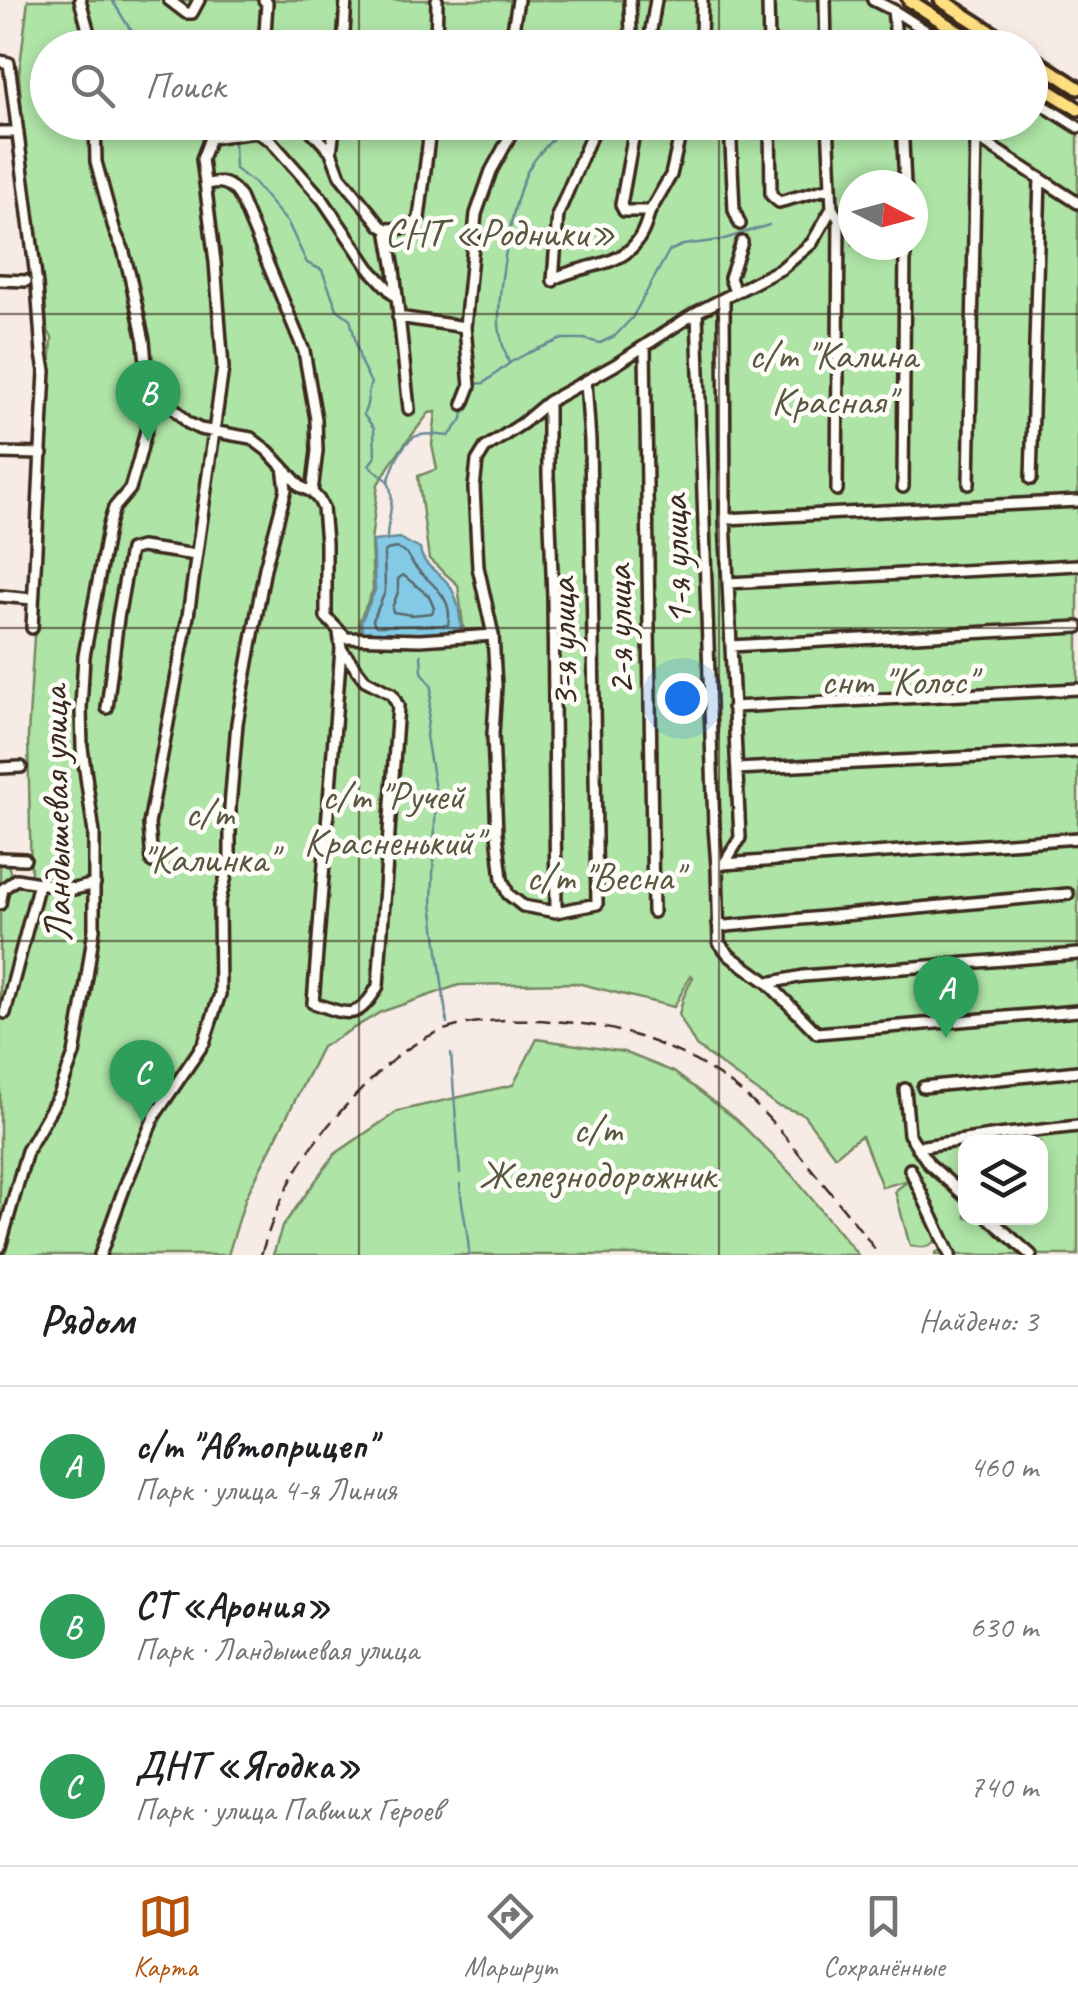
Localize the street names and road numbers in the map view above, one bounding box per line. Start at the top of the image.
street label: 1-я улица [649,492,703,626]
street label: 2-я улица [593,562,645,695]
street label: 3-я улица [537,575,589,708]
street label: Ландышевая улица [29,682,83,943]

